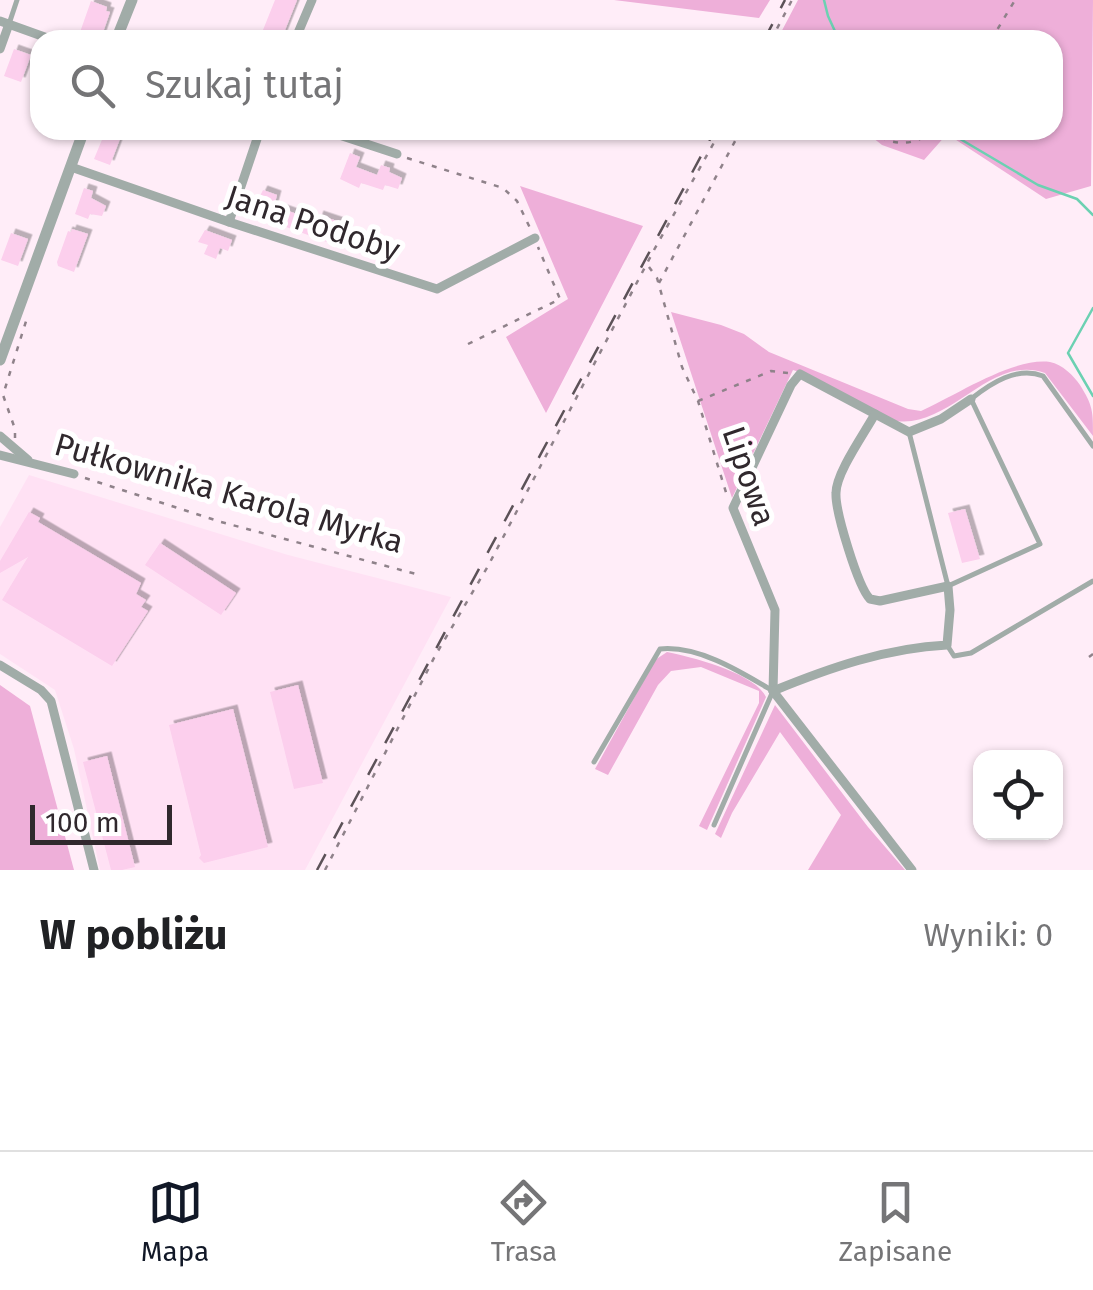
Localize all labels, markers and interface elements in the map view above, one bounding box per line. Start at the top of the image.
search box [30,30,1063,140]
icon: search [65,58,120,113]
text: Szukaj tutaj [145,62,344,108]
street label: Jana Podoby [221,177,405,269]
street label: Lipowa [714,421,784,531]
street label: Pułkownika Karola Myrka [50,425,408,561]
map controls [973,750,1063,840]
button: locate [973,750,1063,840]
scale bar [30,800,172,844]
text: 100 m [45,806,120,839]
text: W pobliżu [40,910,227,960]
text: Wyniki: 0 [924,916,1053,954]
tab: Mapa [141,1175,209,1268]
tab: Trasa [491,1175,557,1268]
tab: Zapisane [839,1175,952,1268]

